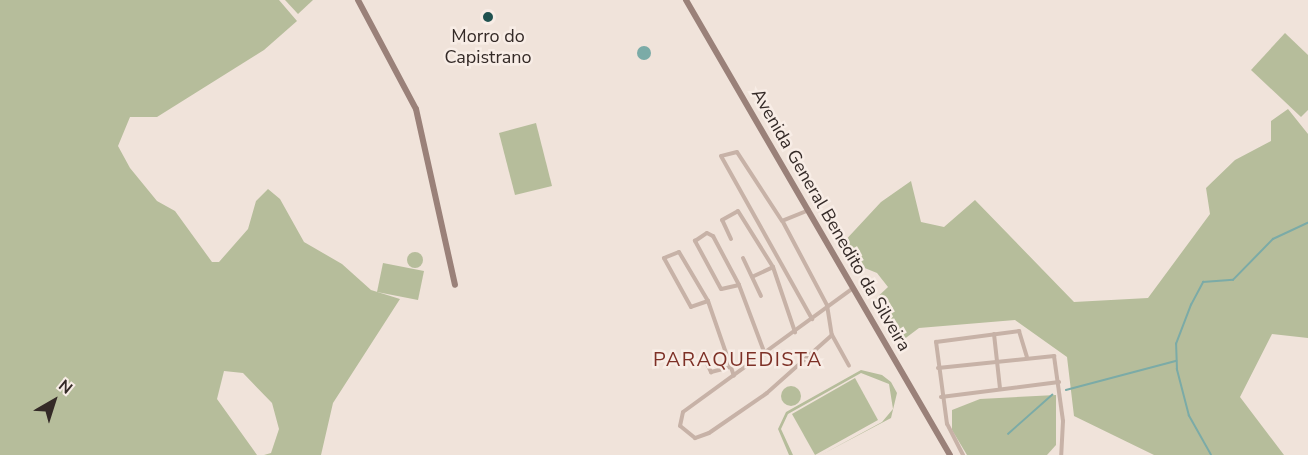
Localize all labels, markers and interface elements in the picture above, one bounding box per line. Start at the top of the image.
marker: Morro do Capistrano [481,10,495,24]
place label: Morro do Capistrano [444,26,532,68]
street label: Avenida General Benedito da Silveira [747,85,915,355]
district label: PARAQUEDISTA [653,347,823,371]
north arrow [24,371,84,431]
text: N [54,375,77,399]

